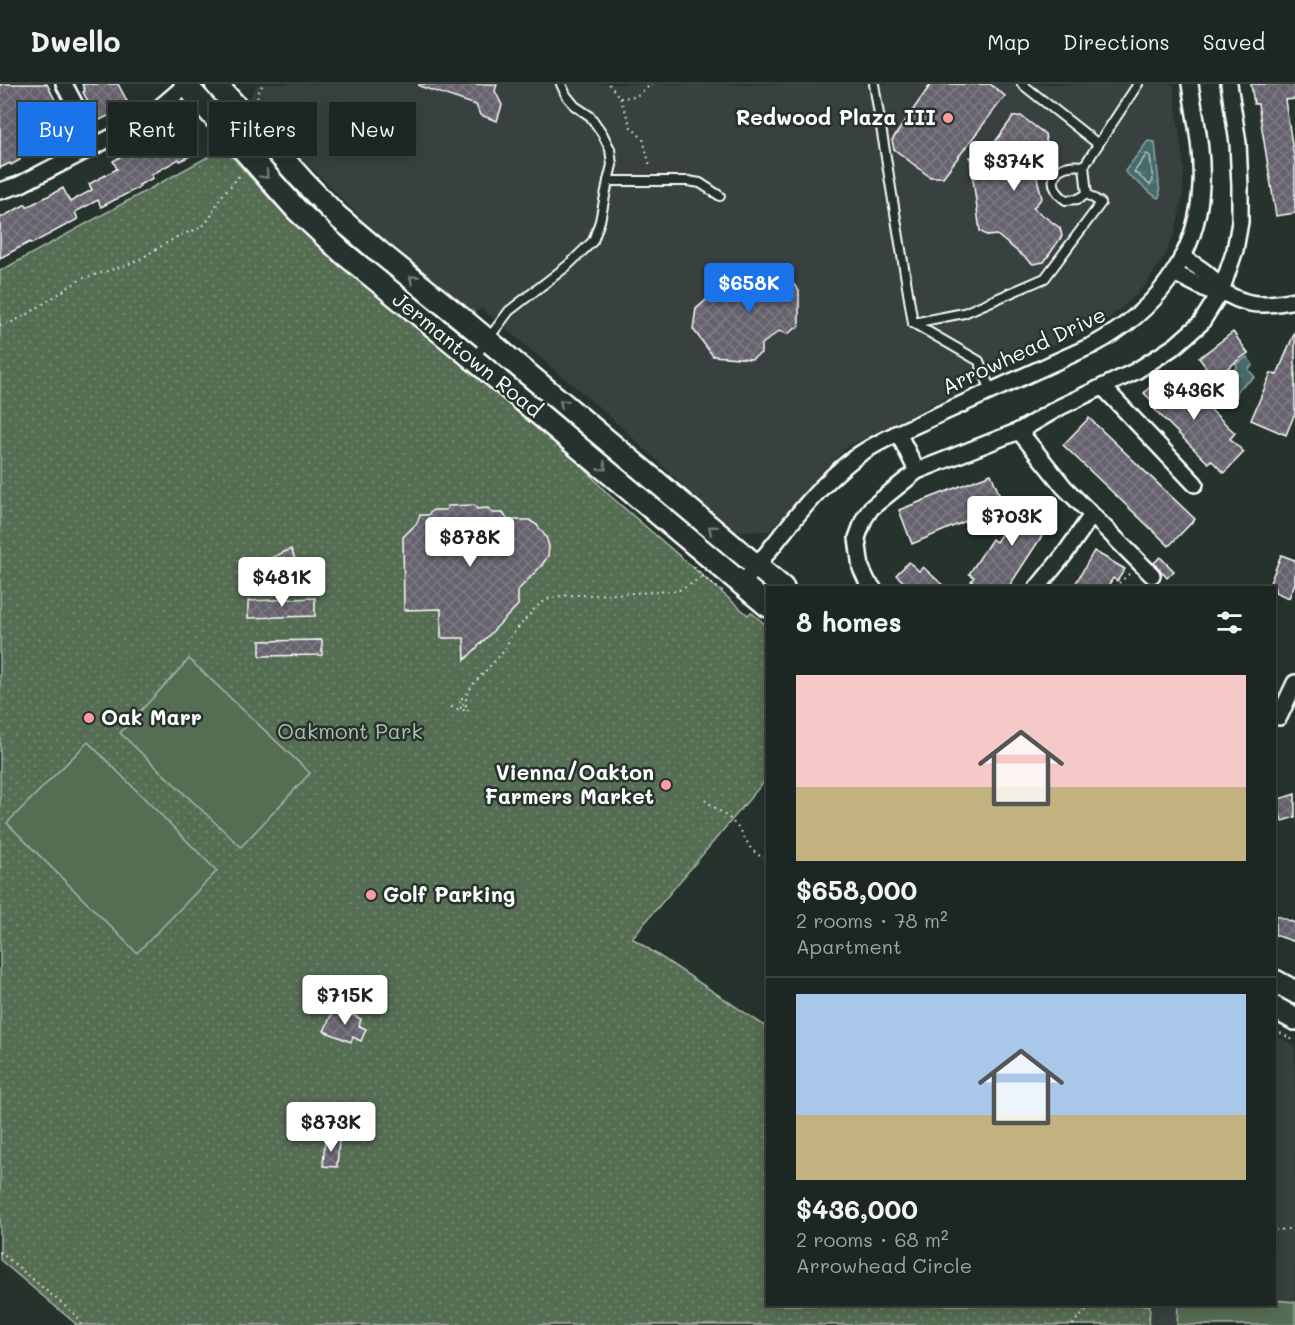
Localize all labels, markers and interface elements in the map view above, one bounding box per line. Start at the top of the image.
text: Dwello [30,23,120,59]
text: Map [987,28,1030,55]
text: Directions [1063,28,1170,55]
text: Saved [1203,28,1265,55]
chip: Buy [18,102,96,156]
chip: Rent [108,102,197,156]
chip: Filters [209,102,317,156]
chip: New [329,102,416,156]
place label: Redwood Plaza III [736,103,936,130]
marker: Redwood Plaza III [941,111,955,125]
pin: $374K [972,141,1056,192]
text: $374K [983,147,1045,173]
one-way arrow [258,168,269,179]
pin: $658K [707,263,791,314]
text: $658K [718,269,780,295]
one-way arrow [408,275,419,286]
street label: Jermantown Road [387,285,548,423]
street label: Arrowhead Drive [937,300,1110,399]
pin: $436K [1152,370,1236,421]
text: $436K [1163,376,1225,402]
one-way arrow [559,399,570,410]
one-way arrow [596,460,607,471]
pin: $703K [970,496,1054,547]
text: $703K [981,502,1043,528]
pin: $878K [428,517,512,568]
text: $878K [439,523,501,549]
one-way arrow [708,525,719,536]
pin: $481K [240,557,324,608]
text: $481K [252,563,312,589]
text: 8 homes [796,605,902,639]
icon: filters [1213,606,1246,639]
place label: Oak Marr [101,703,202,730]
marker: Oak Marr [82,711,96,725]
icon: home [967,714,1075,822]
park label: Oakmont Park [277,717,423,744]
place label: Vienna/Oakton Farmers Market [484,758,654,809]
marker: Vienna/Oakton Farmers Market [659,778,673,792]
text: $658,000 [796,873,917,907]
place label: Golf Parking [383,880,515,907]
marker: Golf Parking [364,888,378,902]
text: 2 rooms · 78 m² [796,907,948,933]
text: Apartment [796,933,902,959]
pin: $715K [303,975,387,1026]
text: $715K [316,981,374,1007]
icon: home [967,1033,1075,1141]
pin: $873K [289,1102,373,1153]
text: $873K [300,1108,362,1134]
text: $436,000 [796,1192,918,1226]
text: 2 rooms · 68 m² [796,1226,949,1252]
text: Arrowhead Circle [796,1252,972,1278]

